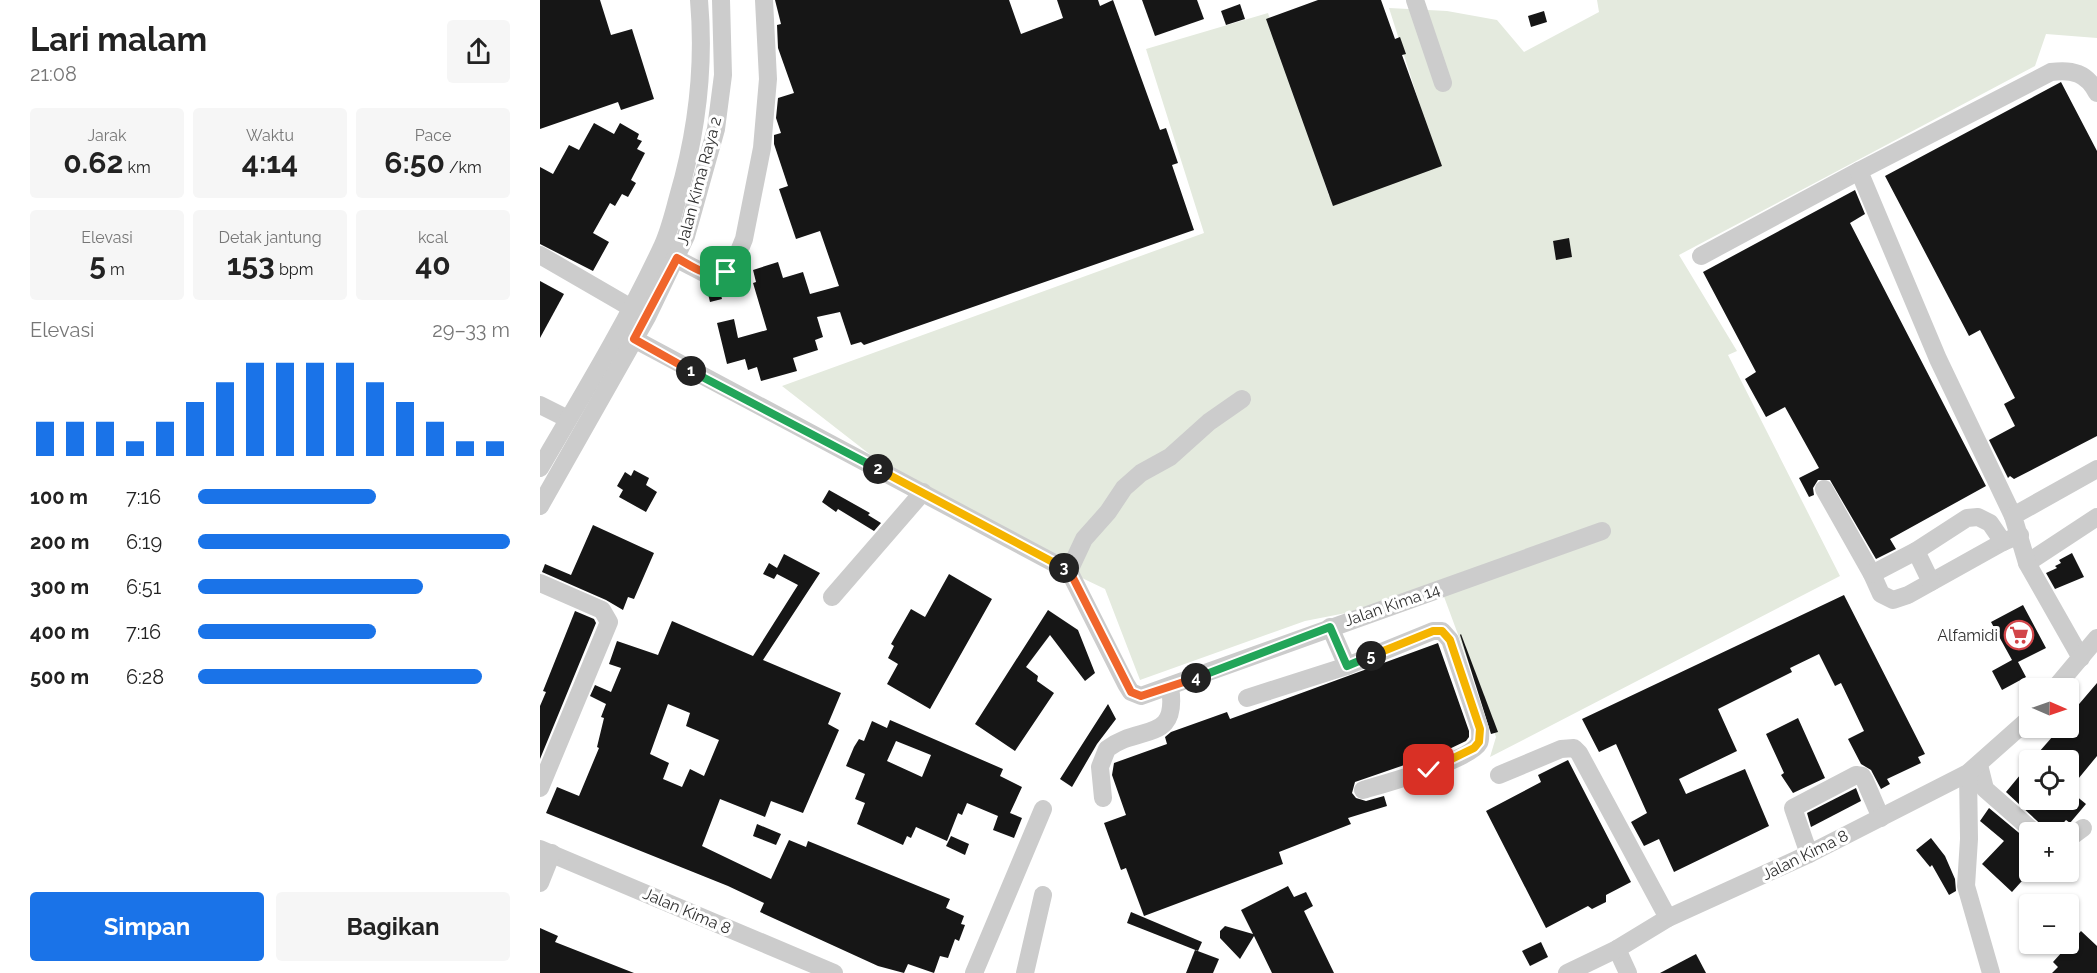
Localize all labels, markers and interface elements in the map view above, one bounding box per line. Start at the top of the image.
text: Lari malam [30,20,207,59]
button: share [447,20,510,83]
text: 21:08 [30,62,77,86]
street label: Jalan Kima Raya 2 [673,115,725,247]
text: Jarak [87,126,127,145]
text: Waktu [246,126,294,145]
text: Pace [415,126,451,145]
text: 0.62 [63,145,124,180]
text: 4:14 [242,145,298,180]
text: 6:50 [384,145,445,180]
text: km [124,158,151,177]
text: /km [445,158,482,177]
text: Elevasi [81,228,133,247]
text: Detak jantung [218,228,322,247]
text: kcal [418,228,448,247]
pin [700,246,751,297]
text: 5 [89,247,106,282]
text: 153 [227,247,275,282]
text: 40 [415,247,451,282]
icon: arrive [709,255,742,288]
text: m [106,260,125,279]
text: bpm [275,260,313,279]
text: Elevasi [30,318,94,342]
text: 29–33 m [432,318,510,342]
pin: 1 [676,356,706,386]
text: 1 [687,361,695,380]
pin: 2 [863,454,893,484]
text: 2 [873,459,883,478]
text: 100 m [30,485,88,509]
text: 7:16 [126,485,161,509]
text: 200 m [30,530,89,554]
text: 6:19 [126,530,162,554]
pin: 3 [1049,553,1079,583]
text: 3 [1060,558,1068,577]
text: 300 m [30,575,89,599]
text: 6:51 [126,575,161,599]
street label: Jalan Kima 14 [1342,580,1442,630]
supermarket icon: Alfamidi [2003,619,2035,651]
text: 400 m [30,620,89,644]
text: 7:16 [126,620,161,644]
place label: Alfamidi [1937,626,1998,645]
pin: 5 [1356,641,1386,671]
text: 5 [1367,646,1375,665]
pin: 4 [1181,663,1211,693]
text: 500 m [30,665,89,689]
text: 6:28 [126,665,164,689]
text: 4 [1191,668,1201,687]
north arrow [2019,678,2079,738]
map controls [2019,678,2079,954]
pin [1403,744,1454,795]
button: locate [2019,750,2079,810]
icon: check [1412,753,1445,786]
button: + [2019,822,2079,882]
street label: Jalan Kima 8 [1759,826,1851,884]
street label: Jalan Kima 8 [640,884,734,938]
button: Simpan [30,892,264,961]
button: Bagikan [276,892,510,961]
button: − [2019,894,2079,954]

